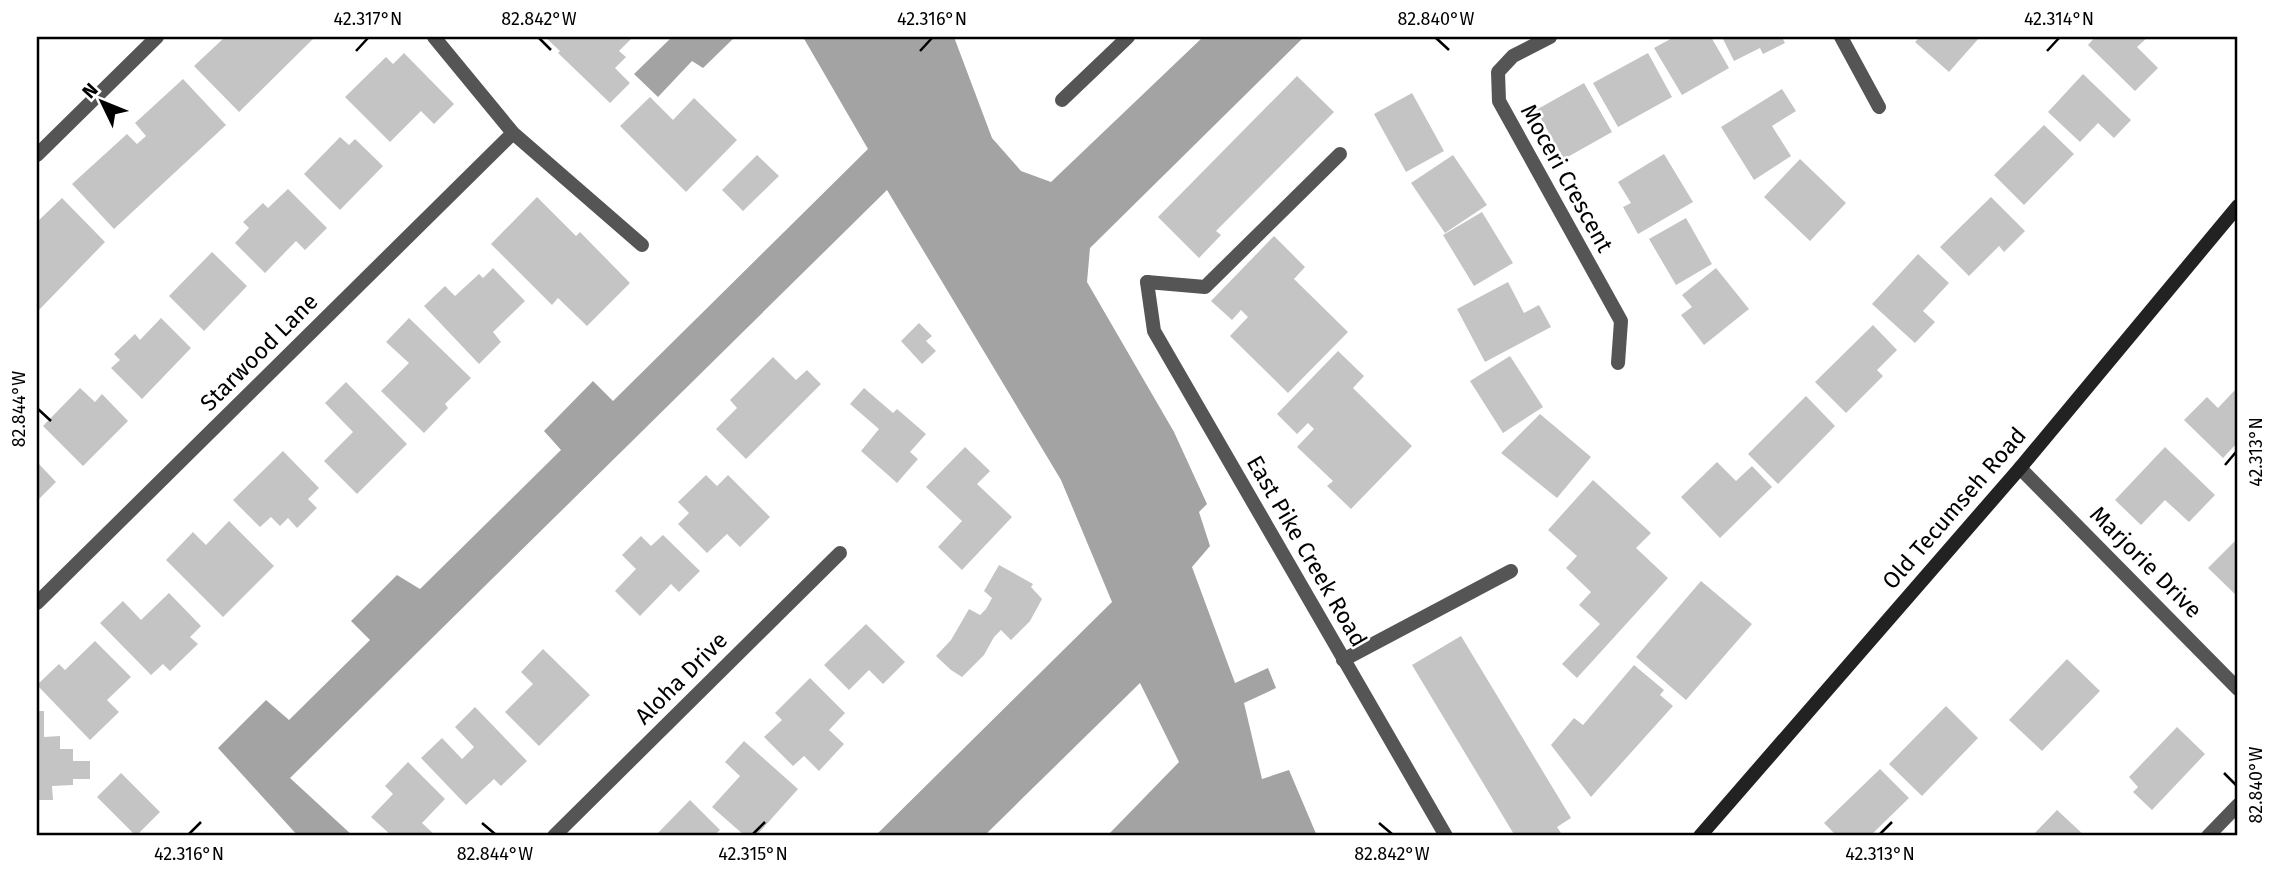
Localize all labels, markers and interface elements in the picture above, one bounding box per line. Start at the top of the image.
text: 42.317°N [334,8,402,30]
text: 82.842°W [501,8,577,30]
text: 42.316°N [897,8,967,30]
text: 82.840°W [1398,8,1475,30]
text: 42.314°N [2024,8,2094,30]
north arrow [66,66,136,136]
text: N [77,78,103,103]
street label: Moceri Crescent [1515,99,1620,257]
street label: Starwood Lane [194,287,324,417]
text: 82.844°W [8,371,30,447]
text: 42.313°N [2245,417,2267,487]
street label: Old Tecumseh Road [1876,421,2032,595]
street label: East Pike Creek Road [1241,450,1373,652]
street label: Marjorie Drive [2084,500,2208,624]
street label: Aloha Drive [629,626,733,730]
text: 82.840°W [2245,746,2267,823]
text: 42.316°N [154,843,224,865]
text: 82.844°W [457,843,533,865]
text: 42.315°N [718,843,788,865]
text: 82.842°W [1354,843,1430,865]
text: 42.313°N [1845,843,1915,865]

